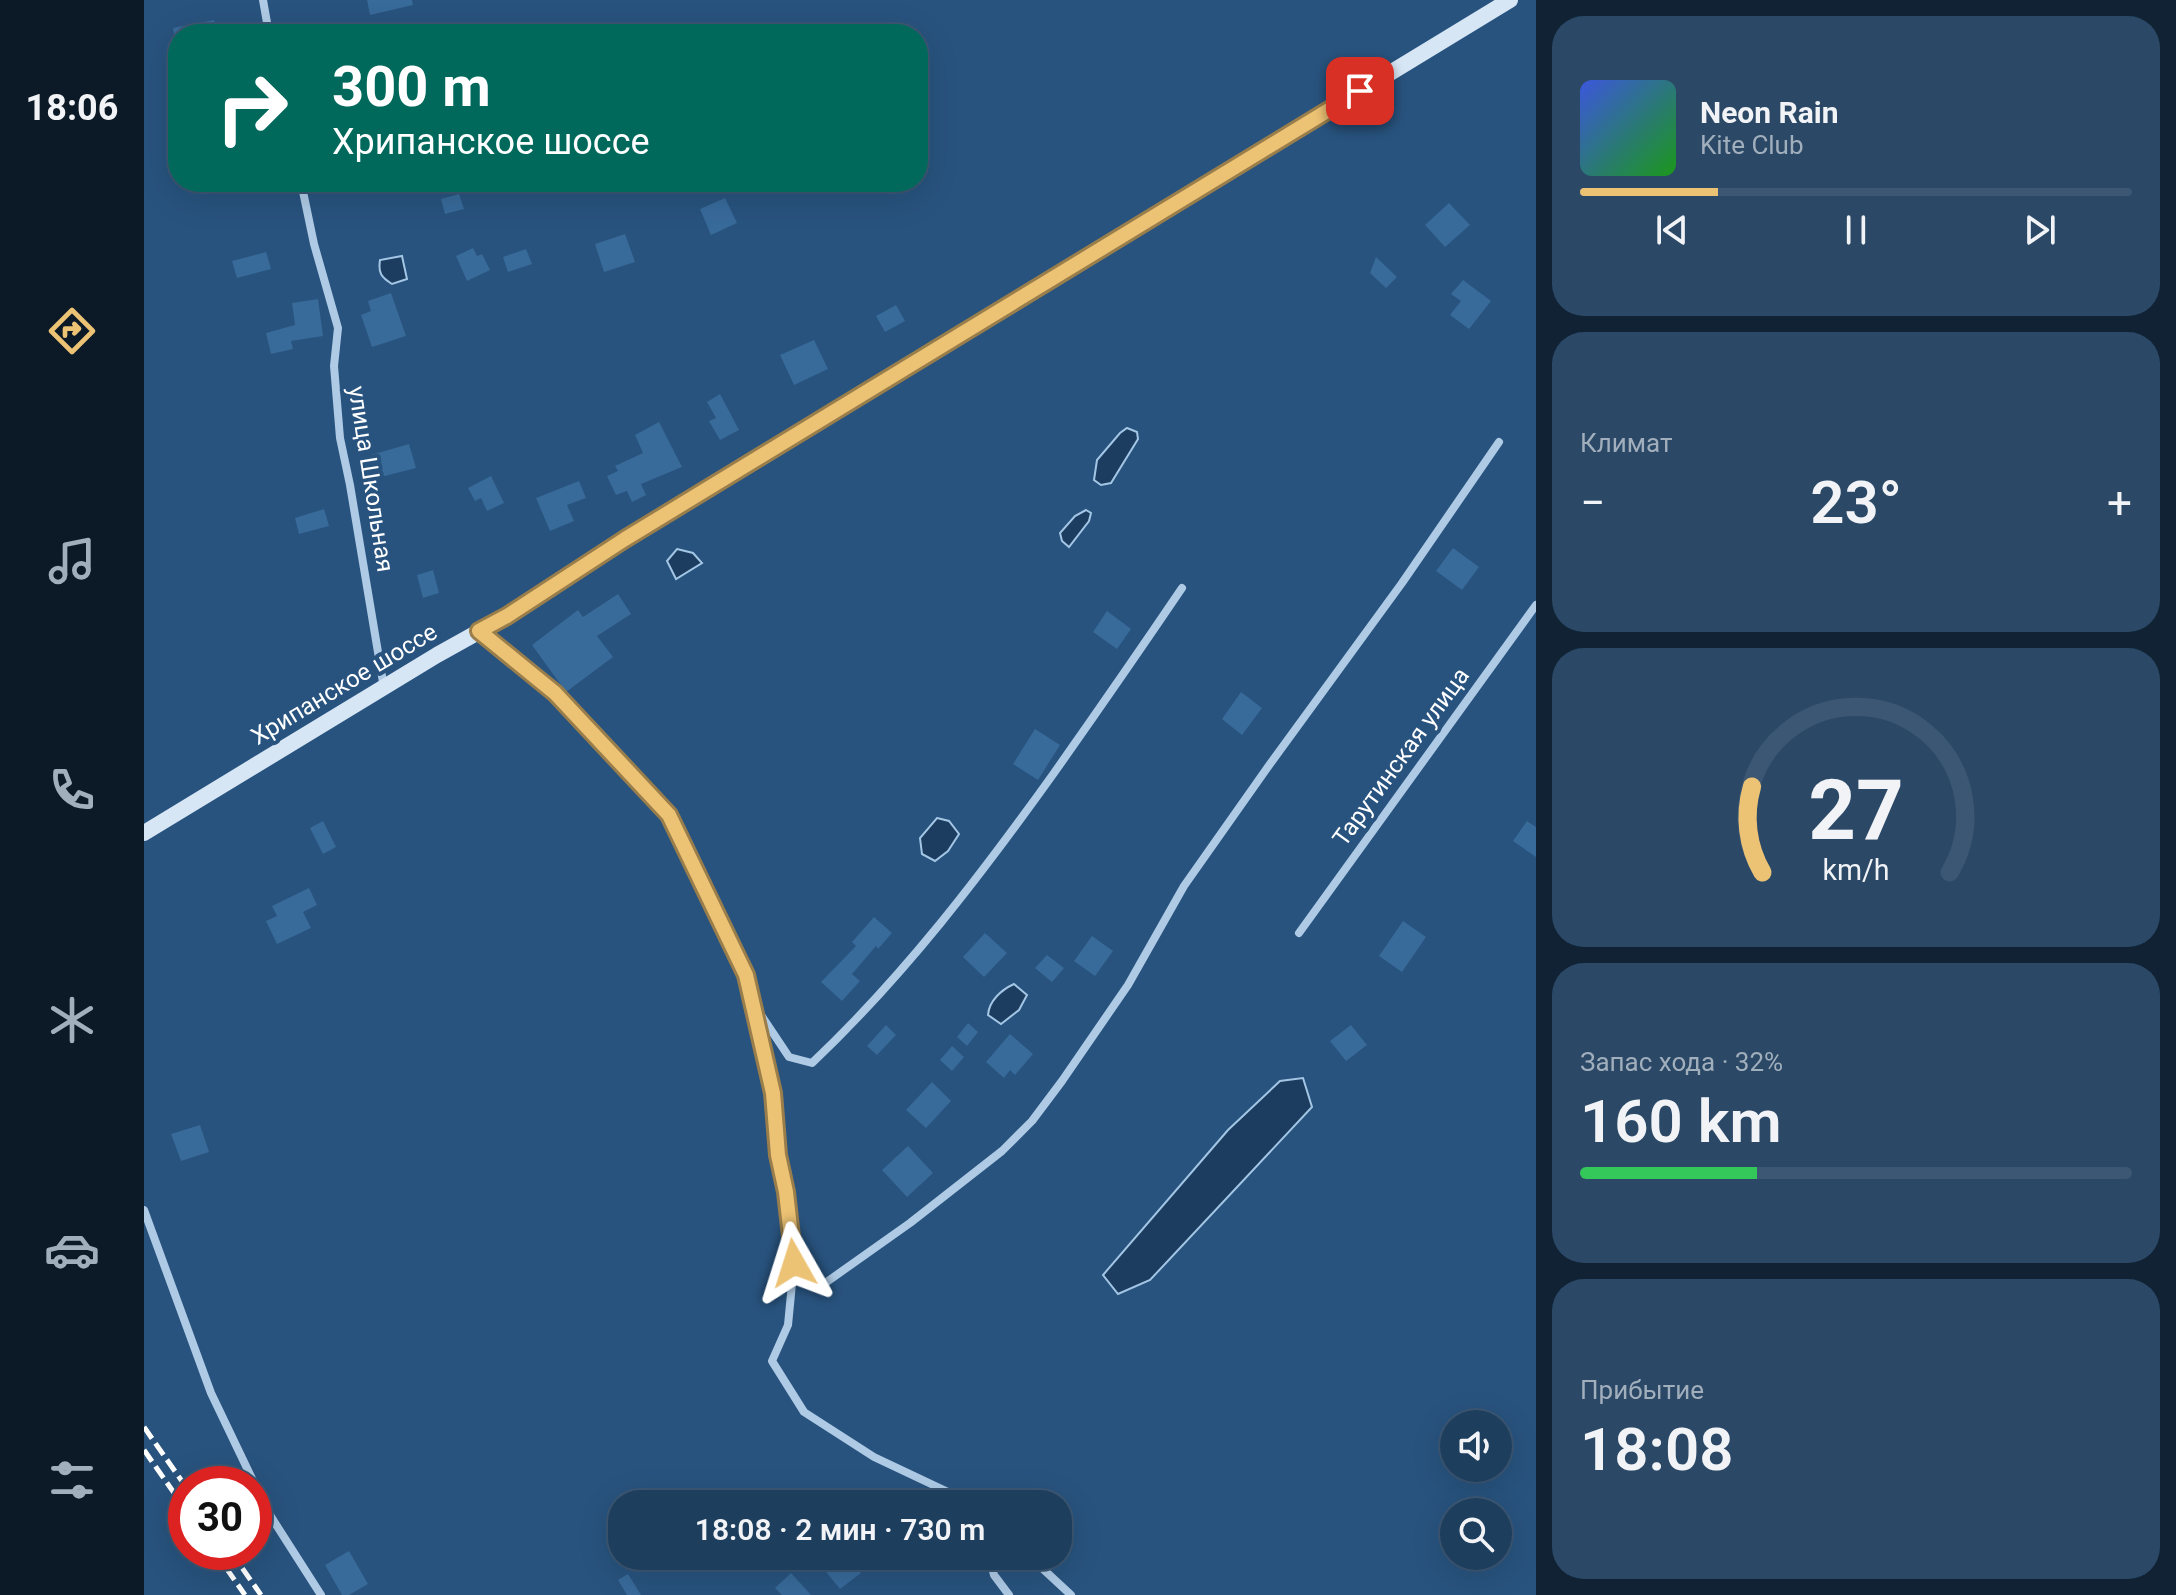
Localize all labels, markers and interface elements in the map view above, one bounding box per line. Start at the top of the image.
text: 300 m [332,54,491,120]
icon: right [200,56,304,160]
pin [1326,57,1394,125]
icon: arrive [1338,69,1382,113]
text: 18:06 [26,87,118,129]
text: Neon Rain [1700,95,1839,130]
text: Хрипанское шоссе [332,121,650,163]
text: Kite Club [1700,130,1804,160]
icon: previous [1650,208,1694,252]
icon: pause [1834,208,1878,252]
icon: next [2018,208,2062,252]
icon: directions [44,303,100,359]
street label: улица Школьная [342,384,400,574]
text: Климат [1580,428,1672,458]
text: 23° [1810,467,1902,538]
text: − [1580,477,1605,529]
text: + [2107,477,2132,529]
icon: music [44,533,100,589]
street label: Хрипанское шоссе [246,617,442,751]
street label: Тарутинская улица [1327,662,1475,852]
icon: phone [44,762,100,818]
text: 27 [1808,762,1904,859]
text: km/h [1822,854,1890,888]
icon: climate [44,992,100,1048]
text: Запас хода · 32% [1580,1047,1783,1077]
text: 160 km [1580,1086,1782,1157]
position arrow [752,1221,836,1305]
icon: car [44,1222,100,1278]
text: Прибытие [1580,1375,1704,1405]
map controls [1440,1410,1512,1570]
button: sound [1440,1410,1512,1482]
text: 18:08 [1580,1414,1733,1485]
icon: filters [44,1452,100,1508]
speed limit sign: 30 [168,1466,272,1570]
button: search [1440,1498,1512,1570]
text: 18:08 · 2 мин · 730 m [695,1512,985,1547]

